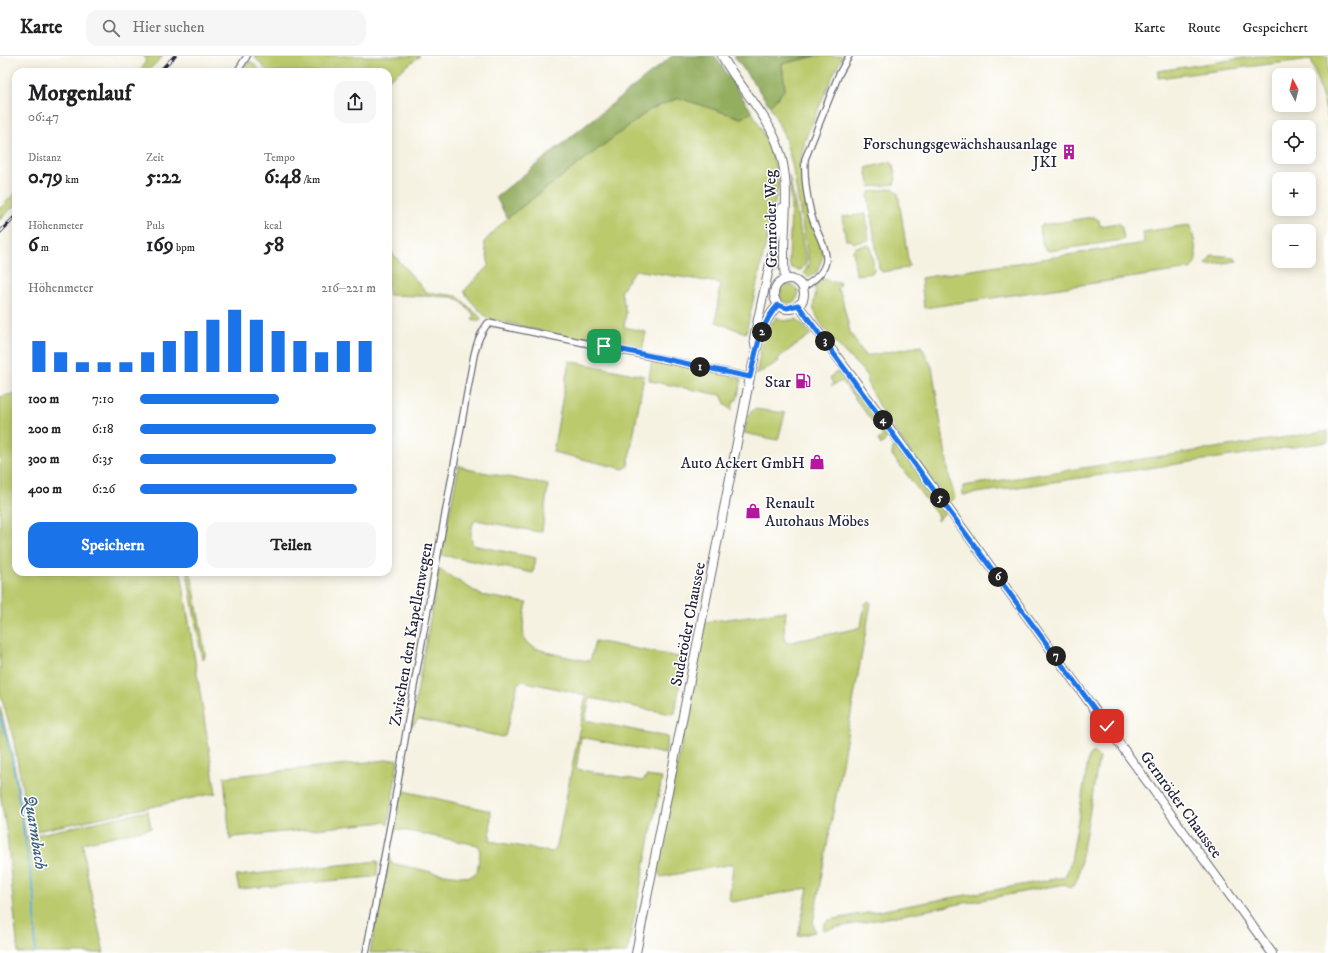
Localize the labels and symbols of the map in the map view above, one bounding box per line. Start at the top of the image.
north arrow [1272,68,1316,112]
place label: Forschungsgewächshausanlage JKI [863,134,1057,172]
building icon: Forschungsgewächshausanlage JKI [1060,143,1078,161]
street label: Gernröder Weg [760,170,782,268]
pin: 2 [752,322,772,342]
pin [587,329,621,363]
pin: 3 [815,331,835,351]
pin: 1 [690,357,710,377]
place label: Star [765,372,791,392]
fuel station icon: Star [794,372,812,390]
pin: 4 [873,410,893,430]
place label: Auto Ackert GmbH [681,453,805,473]
shop icon: Auto Ackert GmbH [808,453,826,471]
pin: 5 [930,488,950,508]
place label: Renault Autohaus Möbes [765,493,869,531]
shop icon: Renault Autohaus Möbes [744,502,762,520]
street label: Zwischen den Kapellenwegen [385,540,437,728]
street label: Suderöder Chaussee [666,560,710,688]
pin: 6 [988,567,1008,587]
pin: 7 [1046,646,1066,666]
pin [1090,709,1124,743]
street label: Gernröder Chaussee [1136,747,1227,862]
water label: Quarmbach [18,793,52,871]

